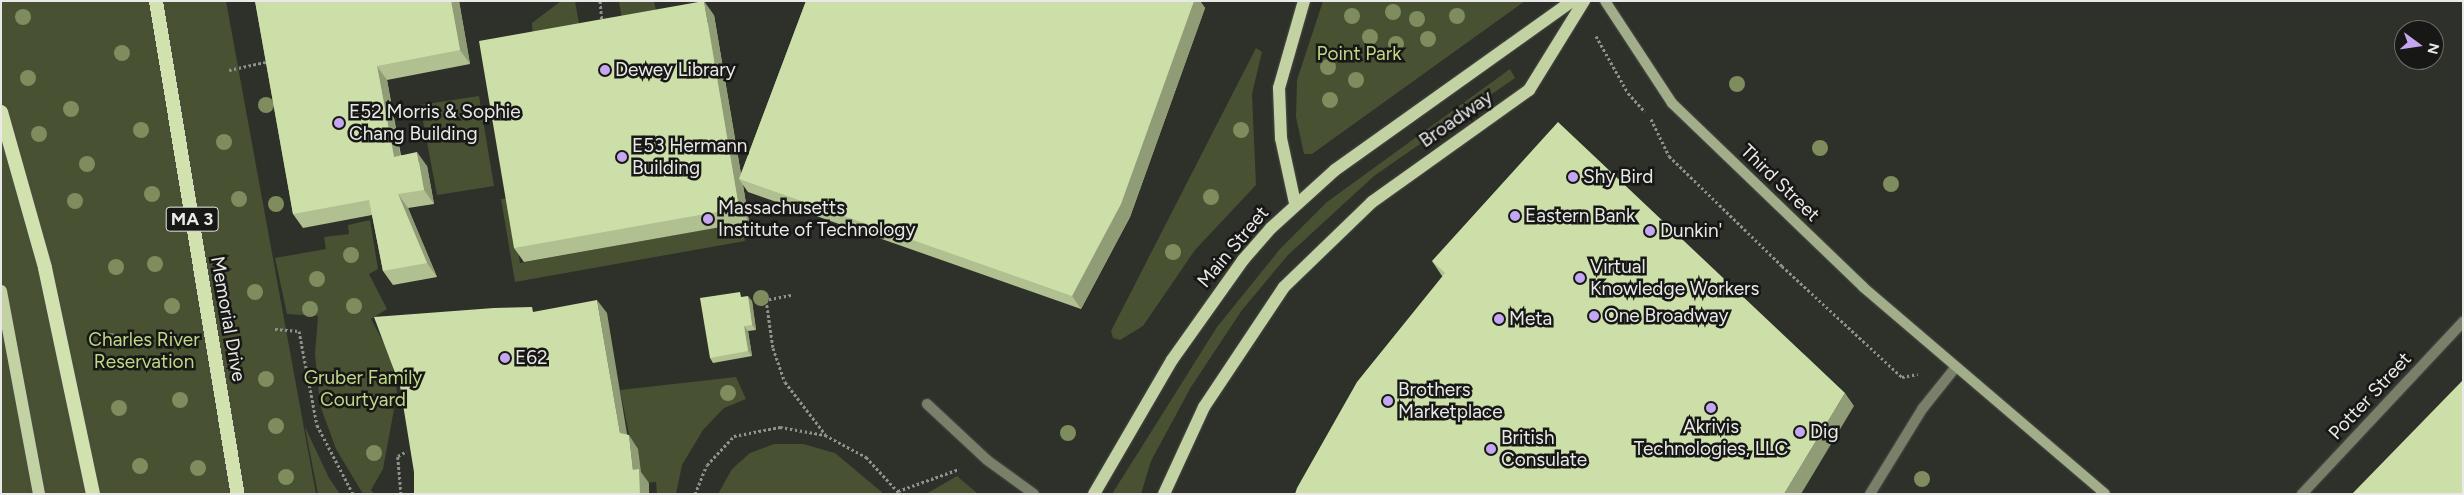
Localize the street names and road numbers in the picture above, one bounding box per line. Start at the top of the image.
street label: Broadway [1415,86,1497,152]
street label: Third Street [1736,140,1824,226]
street label: Main Street [1193,202,1273,292]
road number: MA 3 [164,203,220,234]
street label: Memorial Drive [206,255,250,383]
street label: Potter Street [2324,348,2416,444]

